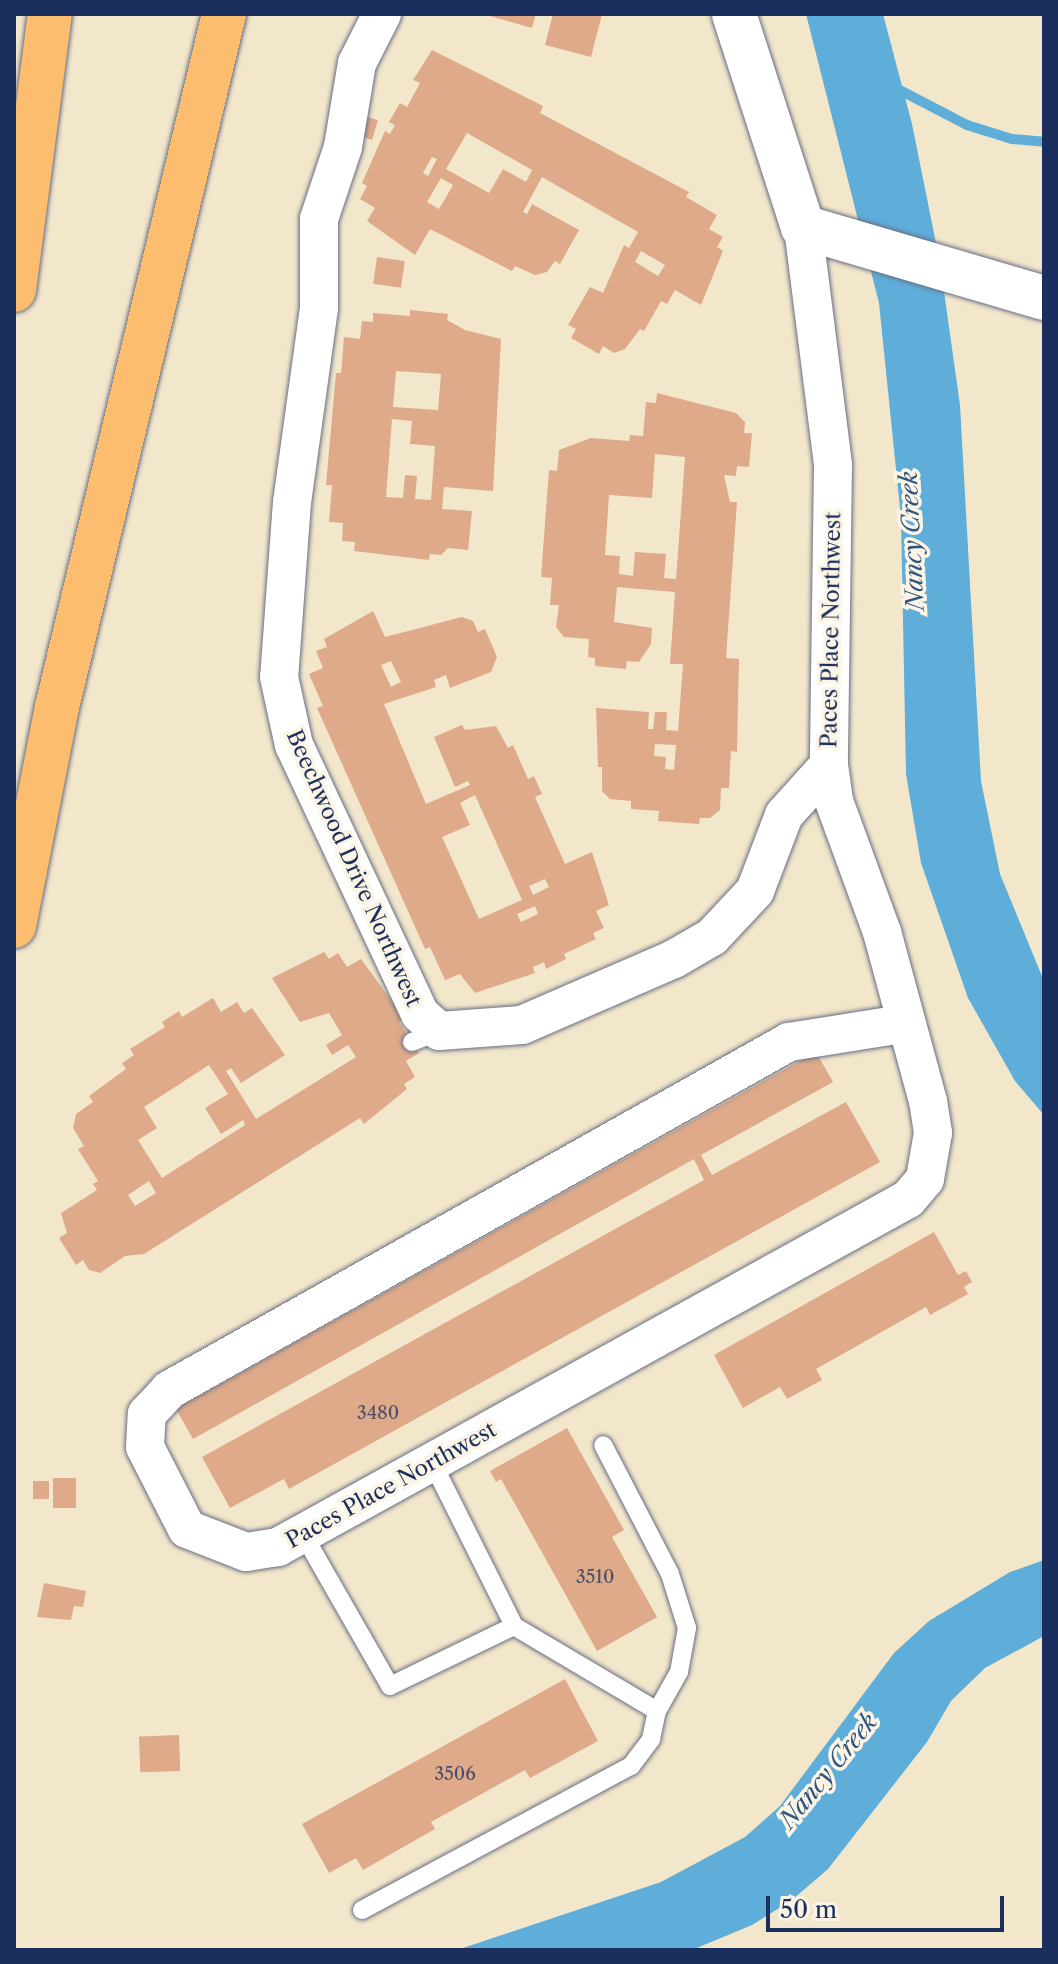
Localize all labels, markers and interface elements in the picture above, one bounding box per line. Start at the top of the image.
water label: Nancy Creek [894,471,930,611]
street label: Paces Place Northwest [816,512,846,748]
street label: Beechwood Drive Northwest [281,726,427,1010]
house number: 3480 [357,1402,399,1424]
street label: Paces Place Northwest [281,1416,501,1554]
house number: 3510 [576,1566,614,1588]
water label: Nancy Creek [773,1708,883,1834]
house number: 3506 [434,1763,476,1785]
scale bar [770,1880,1008,1930]
text: 50 m [780,1895,837,1924]

